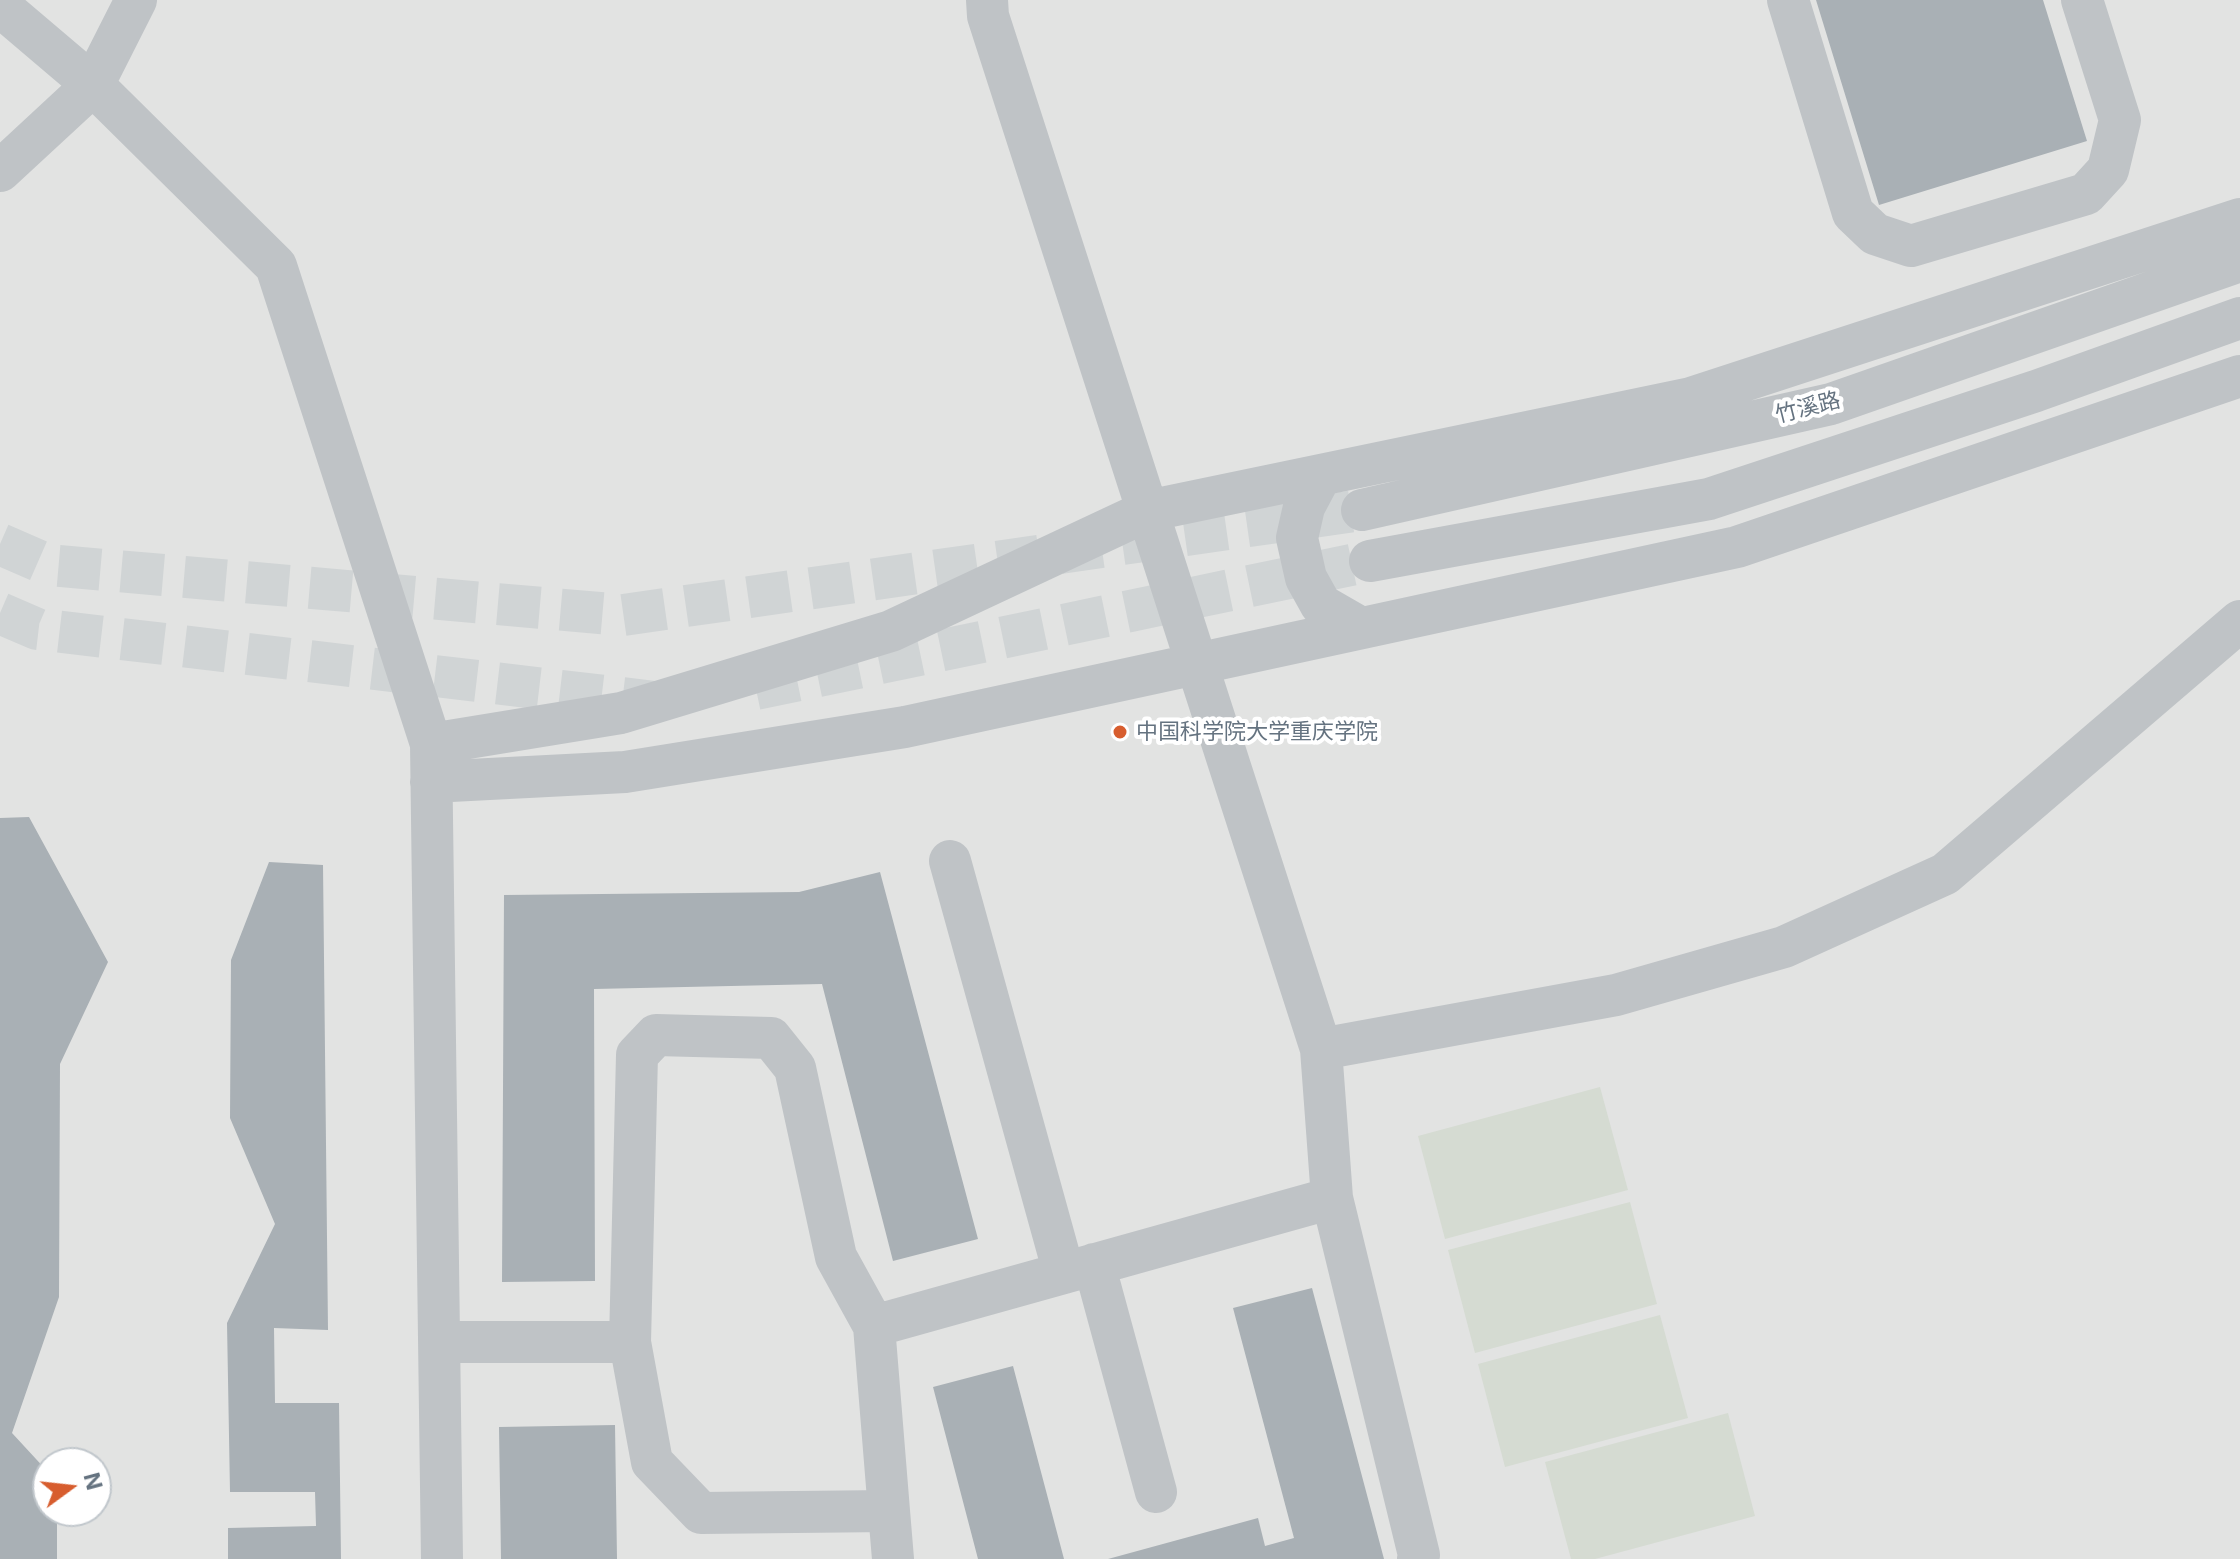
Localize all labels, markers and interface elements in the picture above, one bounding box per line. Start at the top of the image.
street label: 竹溪路 [1773,387,1843,429]
place label: 中国科学院大学重庆学院 [1136,719,1378,745]
marker: 中国科学院大学重庆学院 [1111,723,1129,741]
north arrow [32,1447,112,1527]
text: N [79,1470,108,1493]

